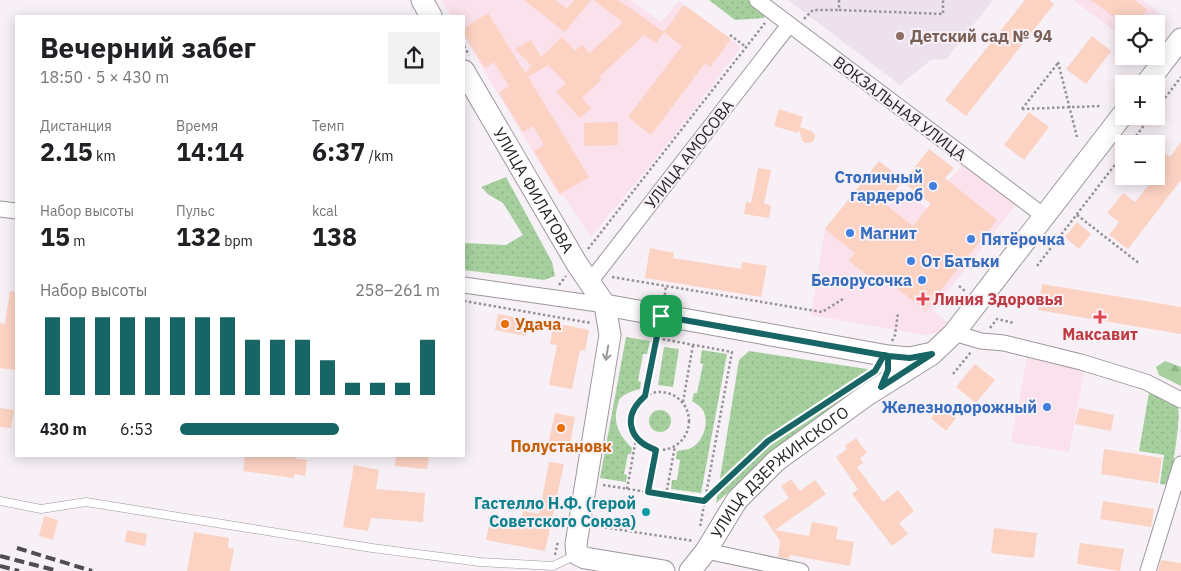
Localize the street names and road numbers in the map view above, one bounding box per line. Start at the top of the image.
street label: ВОКЗАЛЬНАЯ УЛИЦА [830,51,970,165]
street label: УЛИЦА АМОСОВА [640,95,738,213]
street label: УЛИЦА ФИЛАТОВА [489,124,578,257]
street label: УЛИЦА ДЗЕРЖИНСКОГО [706,402,852,542]

